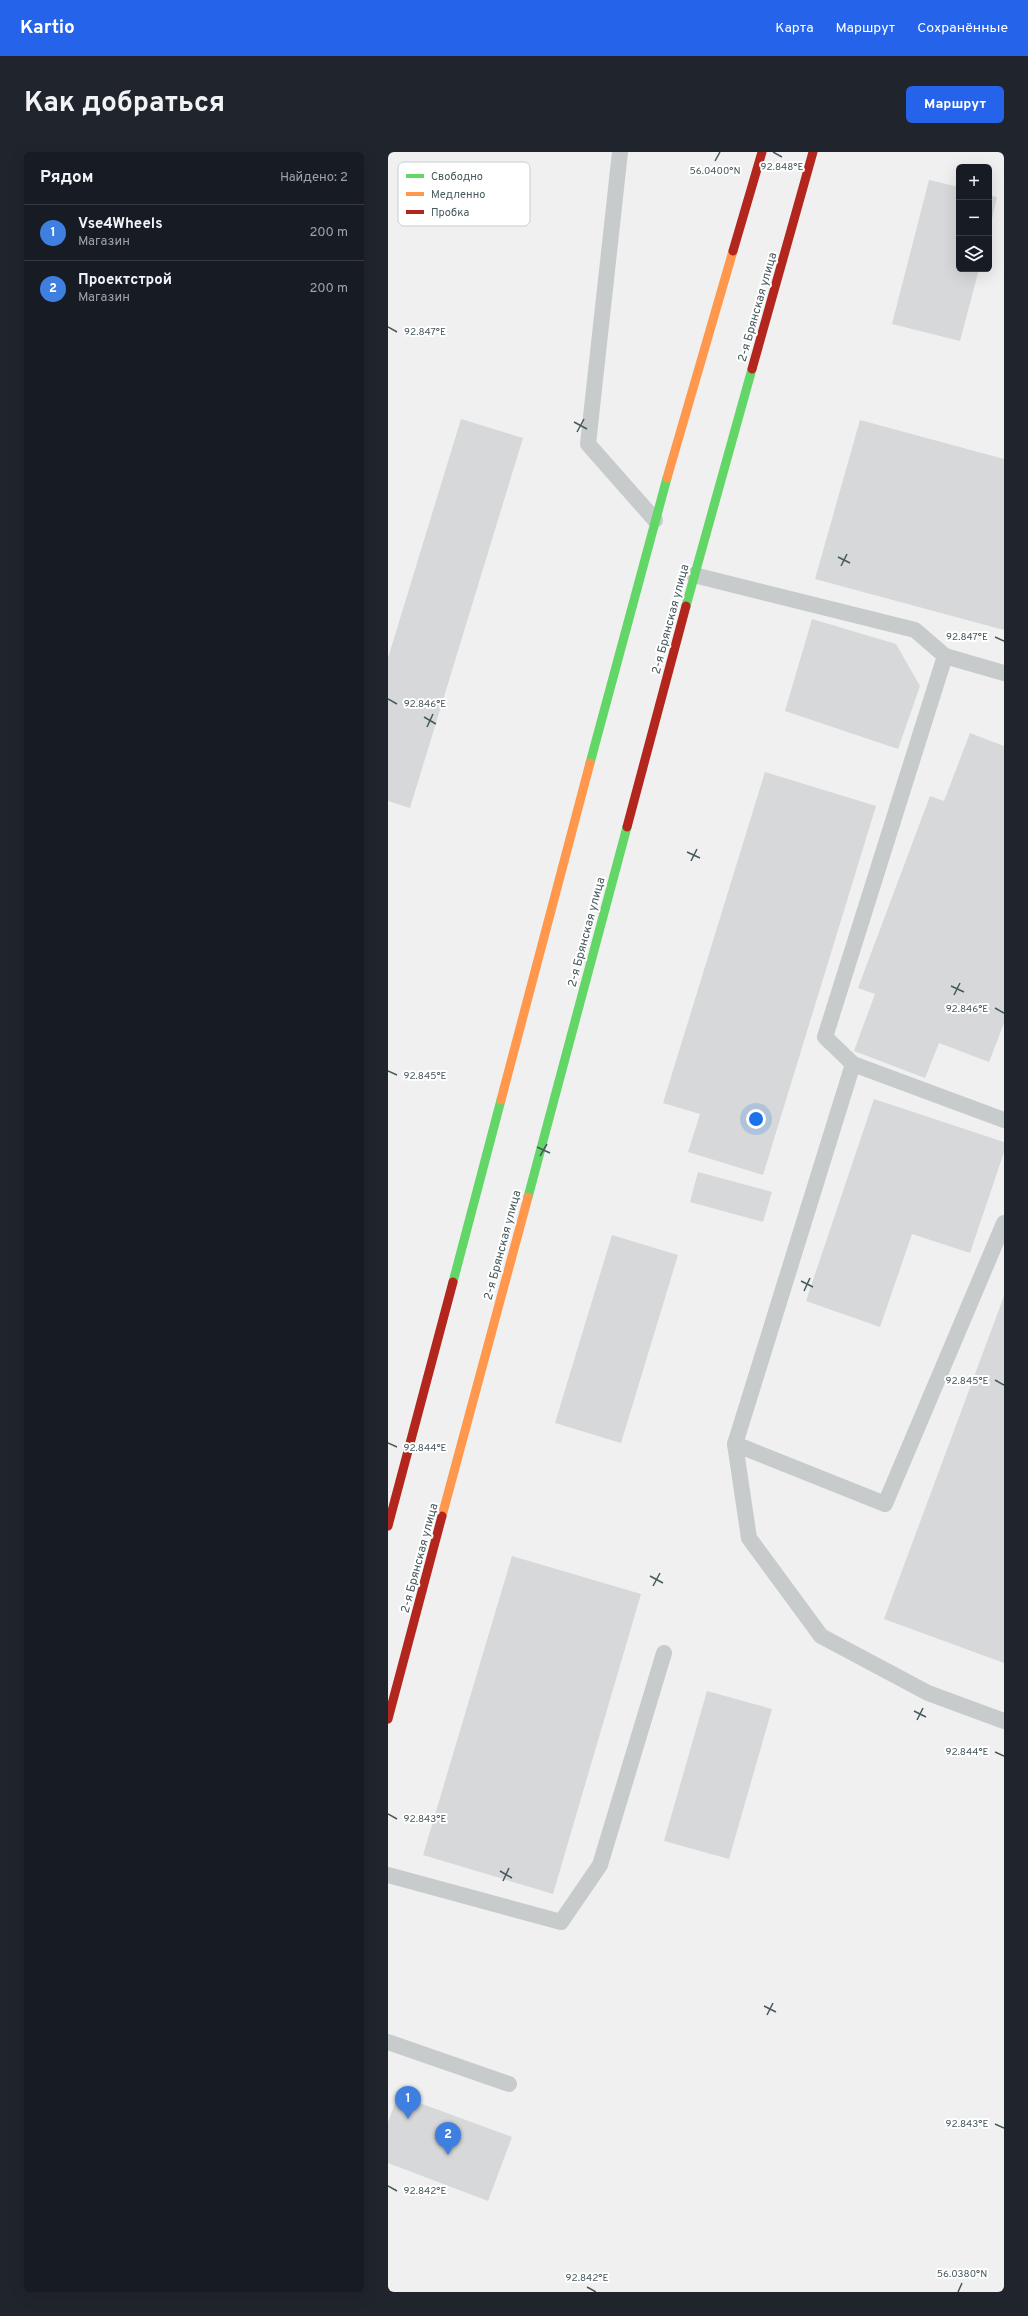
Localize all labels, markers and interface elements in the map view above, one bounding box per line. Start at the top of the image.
text: Kartio [20,16,75,40]
text: Карта [775,20,814,37]
text: Маршрут [836,20,895,37]
text: Сохранённые [917,20,1008,37]
text: Как добраться [24,86,225,122]
button: Маршрут [906,86,1004,123]
text: 92.848°E [761,161,803,174]
legend [398,162,530,226]
map controls [956,164,992,272]
button: + [956,164,992,200]
text: 56.0400°N [690,165,741,178]
text: Рядом [40,167,93,189]
text: Найдено: 2 [280,170,348,186]
text: Свободно [431,170,483,184]
text: Медленно [431,188,485,202]
button: − [956,200,992,236]
text: Пробка [431,206,470,220]
text: Vse4Wheels [78,215,163,234]
text: 1 [50,225,56,241]
text: 200 m [309,225,348,241]
text: Магазин [78,234,130,250]
button: layers [956,236,992,272]
street label: 2-я Брянская улица [735,251,781,364]
text: Проектстрой [78,271,172,290]
text: 2 [49,281,57,297]
text: 200 m [309,281,348,297]
text: Магазин [78,290,130,306]
text: 92.847°E [404,326,446,339]
street label: 2-я Брянская улица [649,562,693,676]
text: 92.847°E [946,631,988,644]
text: 92.846°E [404,698,446,711]
street label: 2-я Брянская улица [565,875,609,989]
text: 92.846°E [946,1003,988,1016]
text: 92.845°E [404,1070,446,1083]
your location [746,1109,766,1129]
street label: 2-я Брянская улица [481,1188,525,1302]
text: 92.845°E [946,1375,988,1388]
text: 92.844°E [404,1442,446,1455]
street label: 2-я Брянская улица [398,1501,442,1615]
text: 92.844°E [946,1746,988,1759]
text: 92.843°E [404,1813,446,1826]
pin: 1 [395,2086,421,2119]
text: 92.843°E [946,2118,988,2131]
pin: 2 [435,2122,461,2155]
text: 92.842°E [404,2185,446,2198]
text: 56.0380°N [937,2268,987,2281]
text: 92.842°E [566,2272,608,2285]

